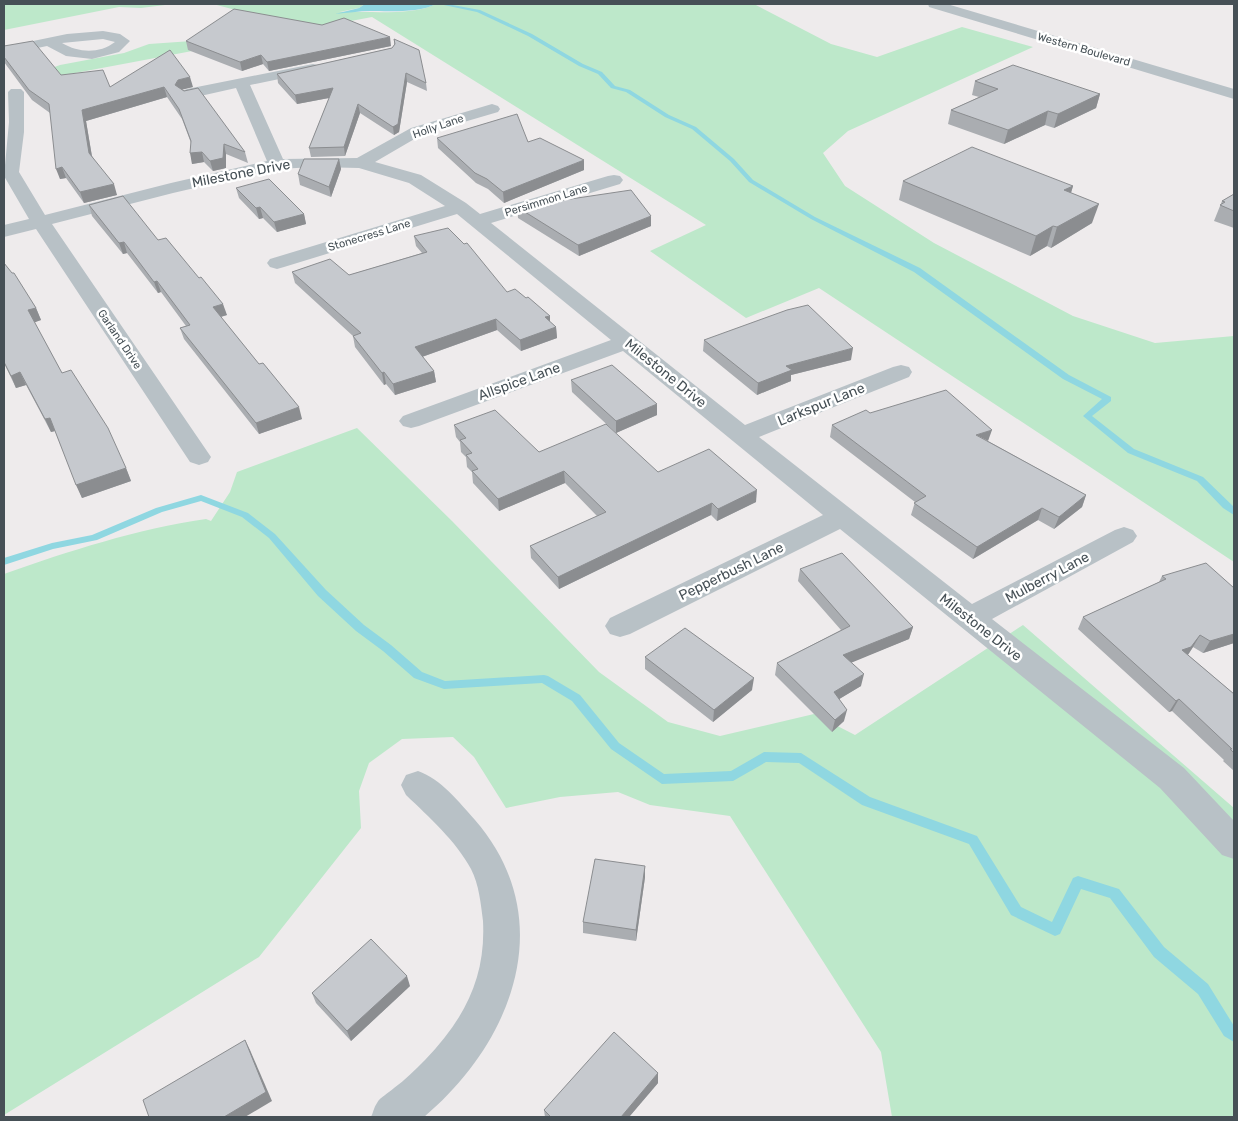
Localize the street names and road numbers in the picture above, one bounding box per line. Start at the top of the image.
street label: Western Boulevard [1036,30,1132,69]
street label: Holly Lane [411,112,465,141]
street label: Milestone Drive [190,156,292,191]
street label: Persimmon Lane [503,182,589,219]
street label: Stonecress Lane [326,217,412,254]
street label: Garland Drive [95,307,144,371]
street label: Milestone Drive [622,335,710,412]
street label: Allspice Lane [476,359,563,404]
street label: Larkspur Lane [775,379,867,430]
street label: Pepperbush Lane [676,539,786,604]
street label: Mulberry Lane [1002,548,1092,607]
street label: Milestone Drive [936,590,1025,665]

